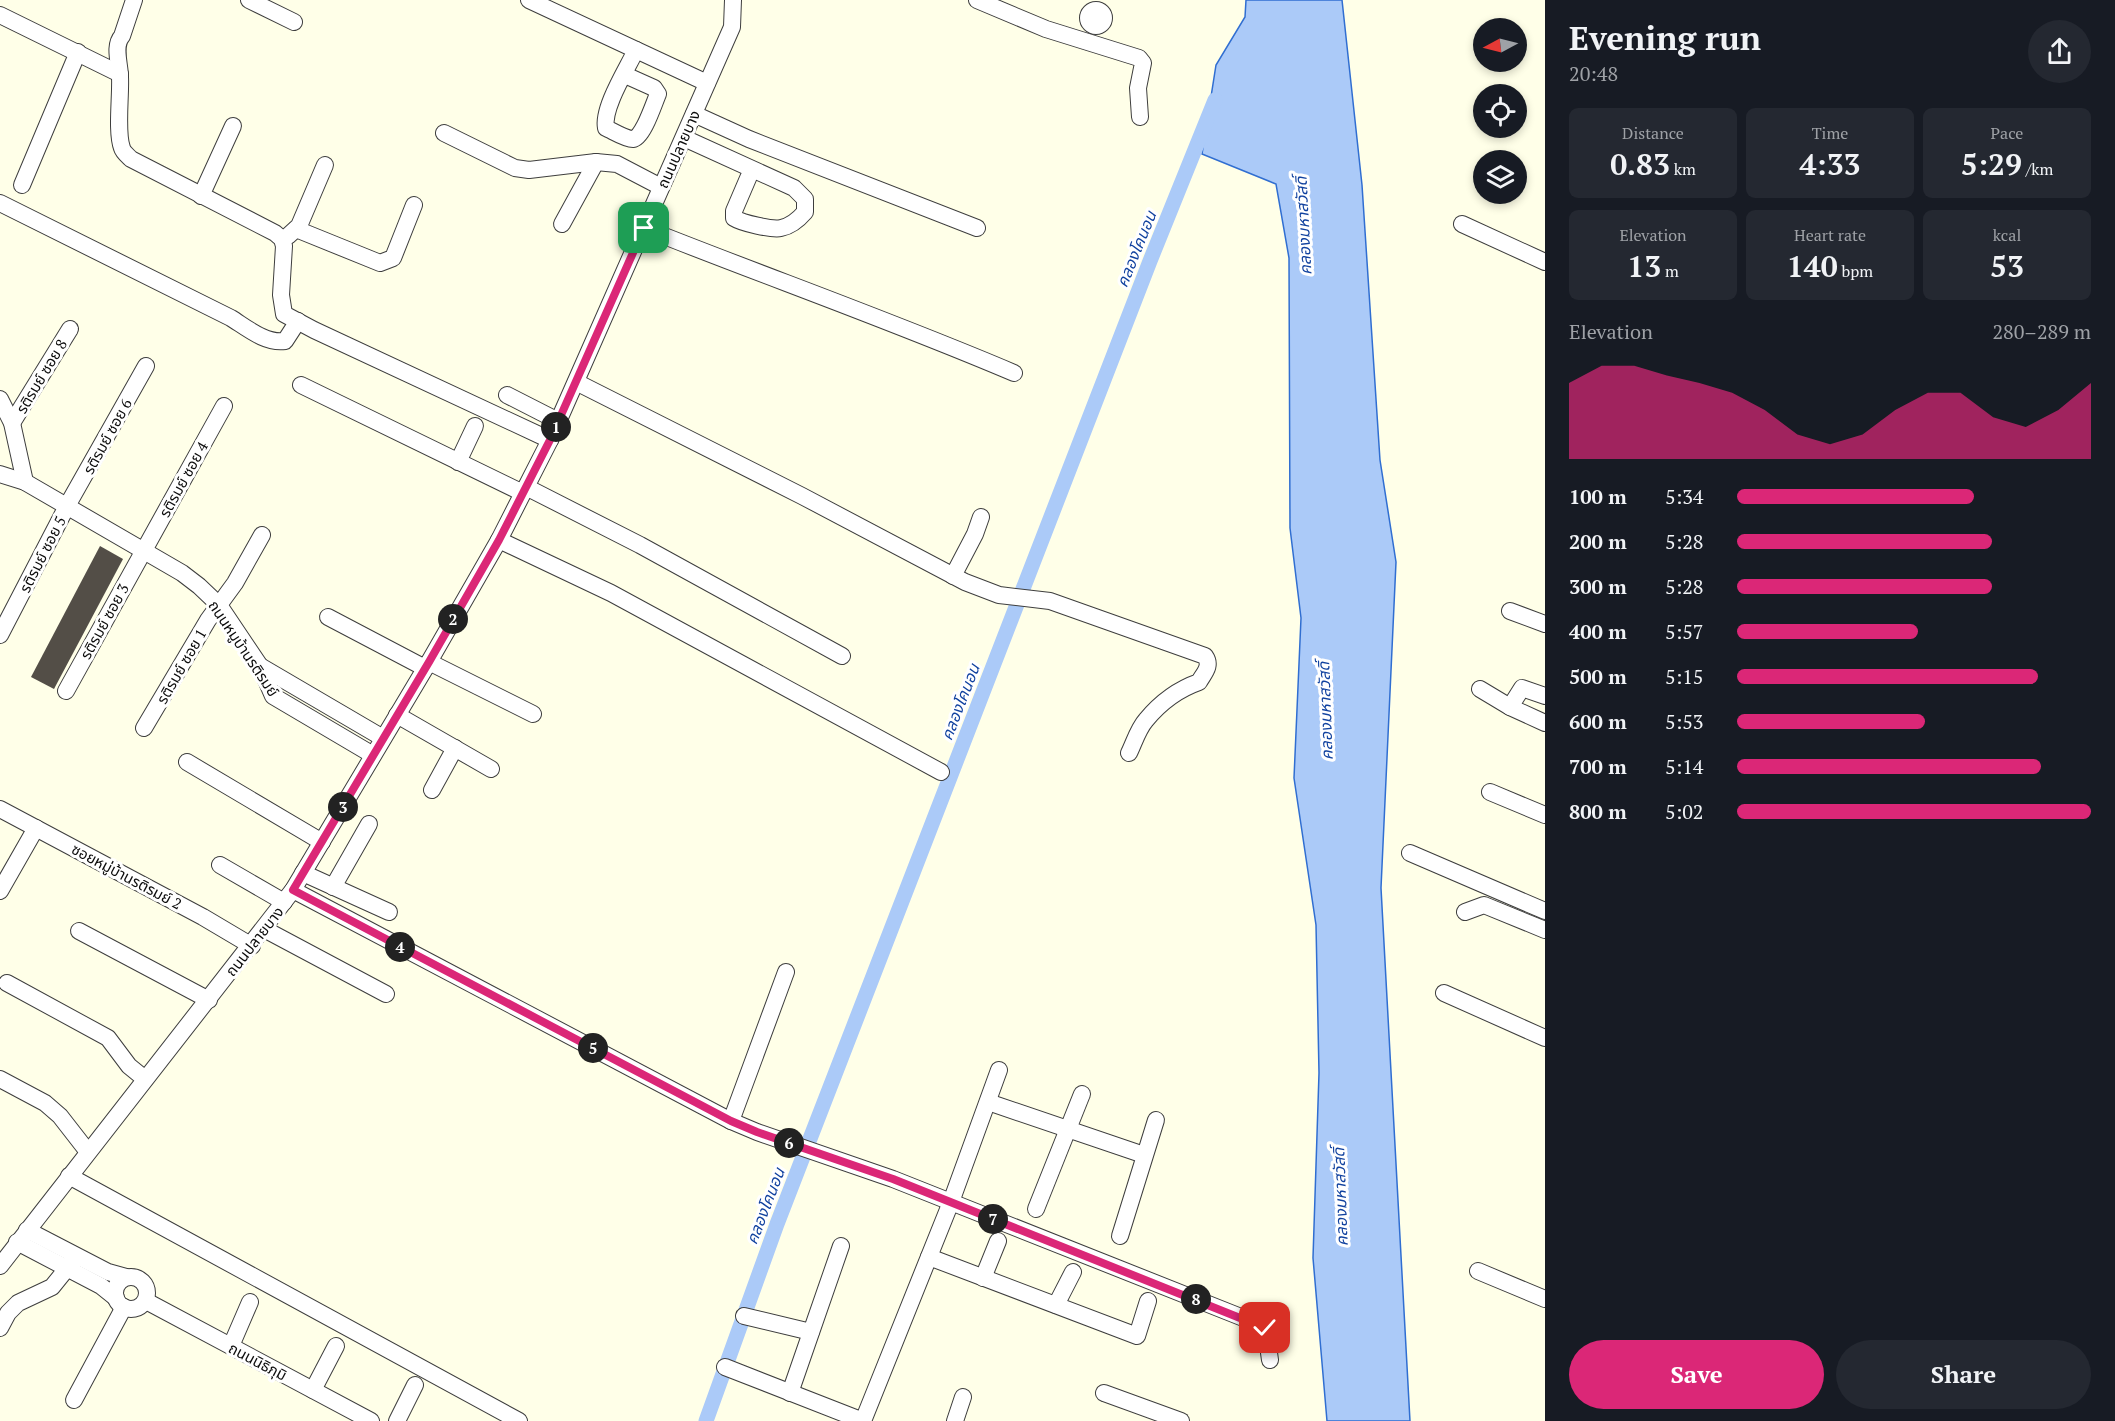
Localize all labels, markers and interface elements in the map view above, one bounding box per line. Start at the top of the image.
text: Evening run [1569,16,1761,59]
north arrow [1473,18,1527,72]
map controls [1473,18,1527,204]
button: share [2028,20,2091,83]
text: 20:48 [1569,60,1618,87]
button: locate [1473,84,1527,138]
street label: ถนนปลายบาง [652,107,704,191]
text: Distance [1622,122,1684,144]
text: Time [1812,122,1848,144]
text: Pace [1991,122,2023,144]
text: 0.83 [1610,144,1670,184]
text: 4:33 [1799,144,1861,184]
text: 5:29 [1961,144,2022,184]
button: layers [1473,150,1527,204]
text: km [1670,158,1696,180]
text: /km [2022,158,2053,180]
water label: คลองมหาสวัสดิ์ [1289,172,1317,276]
pin [618,202,669,253]
water label: คลองโคนอน [1111,207,1162,290]
icon: arrive [627,211,660,244]
text: Elevation [1619,224,1687,246]
text: Heart rate [1794,224,1866,246]
text: kcal [1993,224,2021,246]
text: 13 [1627,246,1661,286]
text: 140 [1787,246,1838,286]
text: 53 [1990,246,2024,286]
text: m [1661,260,1679,282]
text: bpm [1838,260,1873,282]
text: Elevation [1569,318,1653,345]
text: 280–289 m [1992,318,2091,345]
street label: รติรมย์ ซอย 8 [11,335,71,417]
street label: รติรมย์ ซอย 6 [78,395,136,477]
pin: 1 [541,412,571,442]
text: 1 [551,416,561,438]
street label: รติรมย์ ซอย 4 [154,438,212,520]
text: 100 m [1569,483,1627,510]
text: 5:34 [1665,483,1704,510]
street label: รติรมย์ ซอย 5 [14,512,70,596]
text: 200 m [1569,528,1627,555]
text: 5:28 [1665,528,1704,555]
text: 300 m [1569,573,1627,600]
text: 5:28 [1665,573,1704,600]
street label: รติรมย์ ซอย 3 [75,580,133,662]
street label: ถนนหมูบ้านรติรมย์ [204,596,284,700]
pin: 2 [438,604,468,634]
text: 2 [448,608,458,630]
text: 400 m [1569,618,1627,645]
text: 5:57 [1665,618,1704,645]
street label: รติรมย์ ซอย 1 [151,625,211,707]
water label: คลองมหาสวัสดิ์ [1312,657,1338,761]
water label: คลองโคนอน [935,660,985,743]
text: 500 m [1569,663,1627,690]
text: 5:15 [1665,663,1704,690]
text: 600 m [1569,708,1627,735]
text: 5:53 [1665,708,1704,735]
text: 700 m [1569,753,1627,780]
text: 5:14 [1665,753,1704,780]
pin: 3 [328,792,358,822]
text: 3 [338,796,348,818]
text: 800 m [1569,798,1627,825]
text: 5:02 [1665,798,1704,825]
street label: ซอยหมู่บ้านรติรมย์ 2 [68,838,186,914]
street label: ถนนปลายบาง [220,902,288,980]
pin: 4 [385,932,415,962]
text: 4 [395,936,405,958]
pin: 5 [578,1033,608,1063]
text: 5 [588,1037,598,1059]
pin: 6 [774,1128,804,1158]
text: 6 [784,1132,794,1154]
water label: คลองมหาสวัสดิ์ [1327,1143,1353,1247]
water label: คลองโคนอน [740,1164,790,1247]
pin: 7 [978,1204,1008,1234]
text: 7 [988,1208,998,1230]
pin: 8 [1181,1284,1211,1314]
text: 8 [1191,1288,1201,1310]
pin [1239,1302,1290,1353]
icon: check [1248,1311,1281,1344]
street label: ถนนนิธิภุมิ [225,1337,291,1385]
button: Save [1569,1340,1824,1409]
button: Share [1836,1340,2091,1409]

